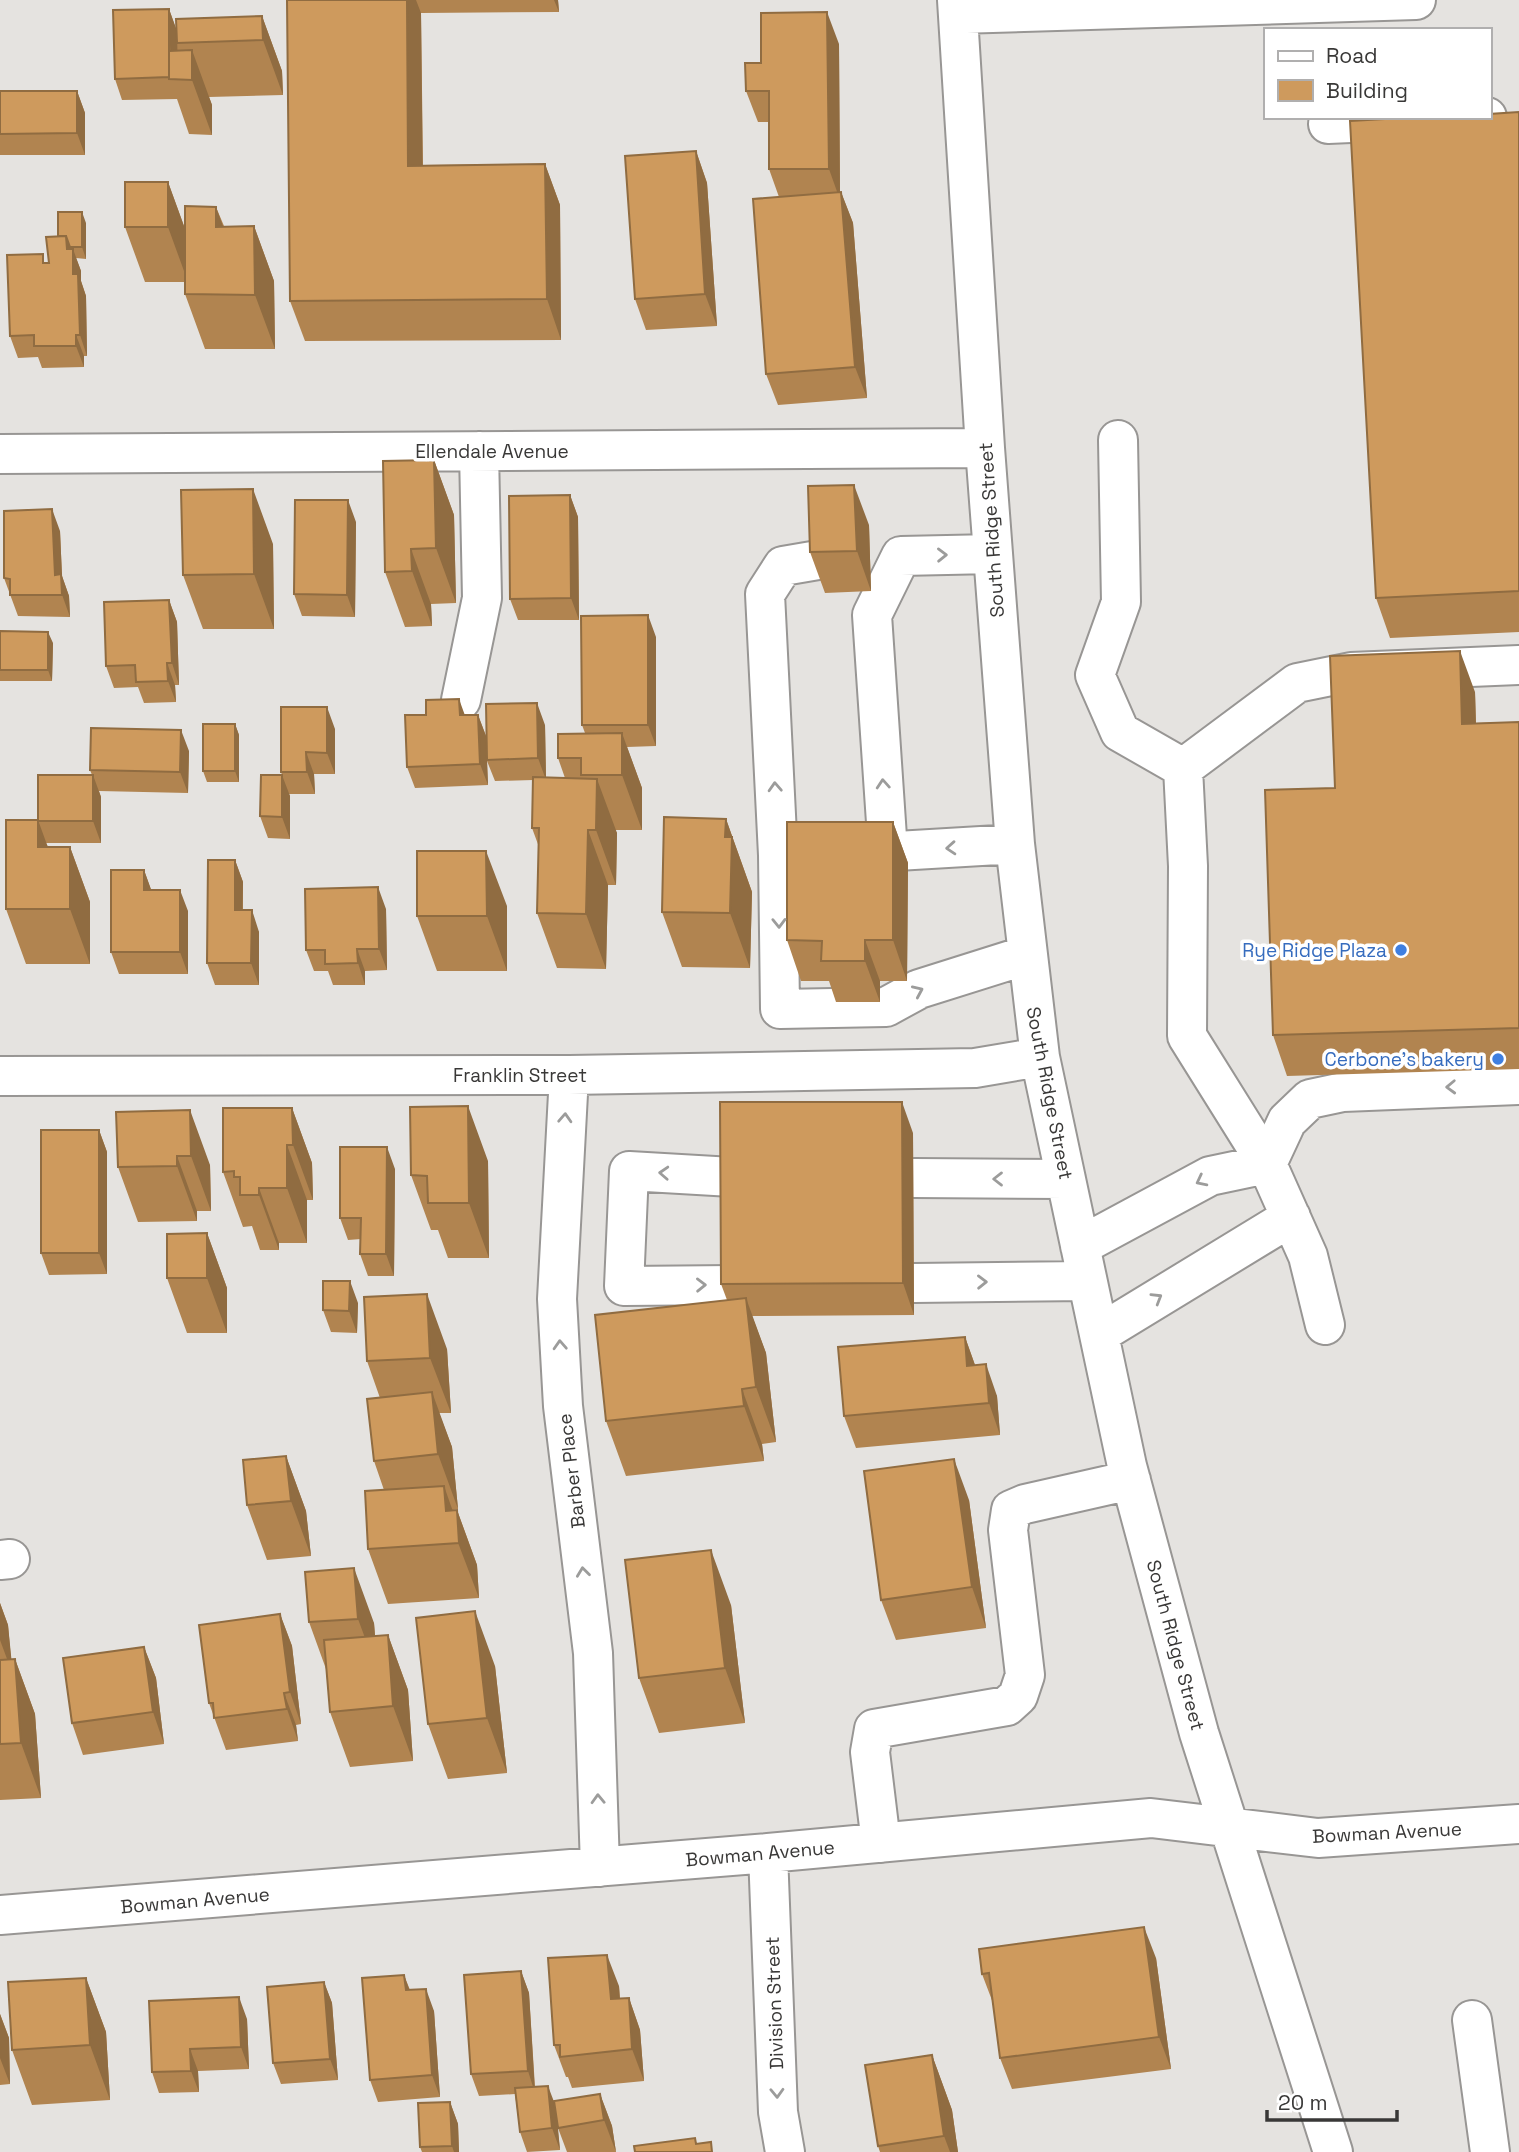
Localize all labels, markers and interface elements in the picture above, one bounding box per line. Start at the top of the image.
legend [1264,28,1491,119]
text: Road [1326,42,1378,69]
text: Building [1326,77,1408,104]
street label: Ellendale Avenue [415,439,569,464]
street label: South Ridge Street [973,442,1010,618]
one-way arrow [937,547,947,563]
one-way arrow [876,779,891,790]
one-way arrow [767,781,782,792]
one-way arrow [946,840,957,855]
one-way arrow [771,918,787,929]
place label: Rye Ridge Plaza [1242,938,1387,963]
marker: Rye Ridge Plaza [1393,942,1409,958]
one-way arrow [911,985,923,999]
street label: South Ridge Street [1020,1005,1079,1182]
place label: Cerbone's bakery [1325,1047,1484,1072]
marker: Cerbone's bakery [1490,1051,1506,1067]
street label: Franklin Street [453,1063,587,1088]
one-way arrow [1445,1080,1456,1095]
one-way arrow [557,1112,572,1123]
one-way arrow [658,1165,669,1180]
one-way arrow [992,1171,1002,1187]
one-way arrow [1196,1172,1208,1186]
one-way arrow [978,1274,988,1290]
one-way arrow [696,1277,707,1293]
one-way arrow [1149,1294,1162,1307]
one-way arrow [552,1340,567,1351]
street label: Barber Place [552,1412,591,1530]
street label: South Ridge Street [1141,1557,1210,1733]
one-way arrow [576,1566,591,1578]
one-way arrow [590,1793,605,1804]
street label: Bowman Avenue [1311,1816,1463,1849]
street label: Bowman Avenue [684,1835,836,1872]
street label: Bowman Avenue [119,1882,271,1919]
street label: Division Street [760,1936,789,2070]
scale bar [1267,2078,1396,2122]
one-way arrow [770,2088,785,2099]
text: 20 m [1278,2089,1328,2116]

